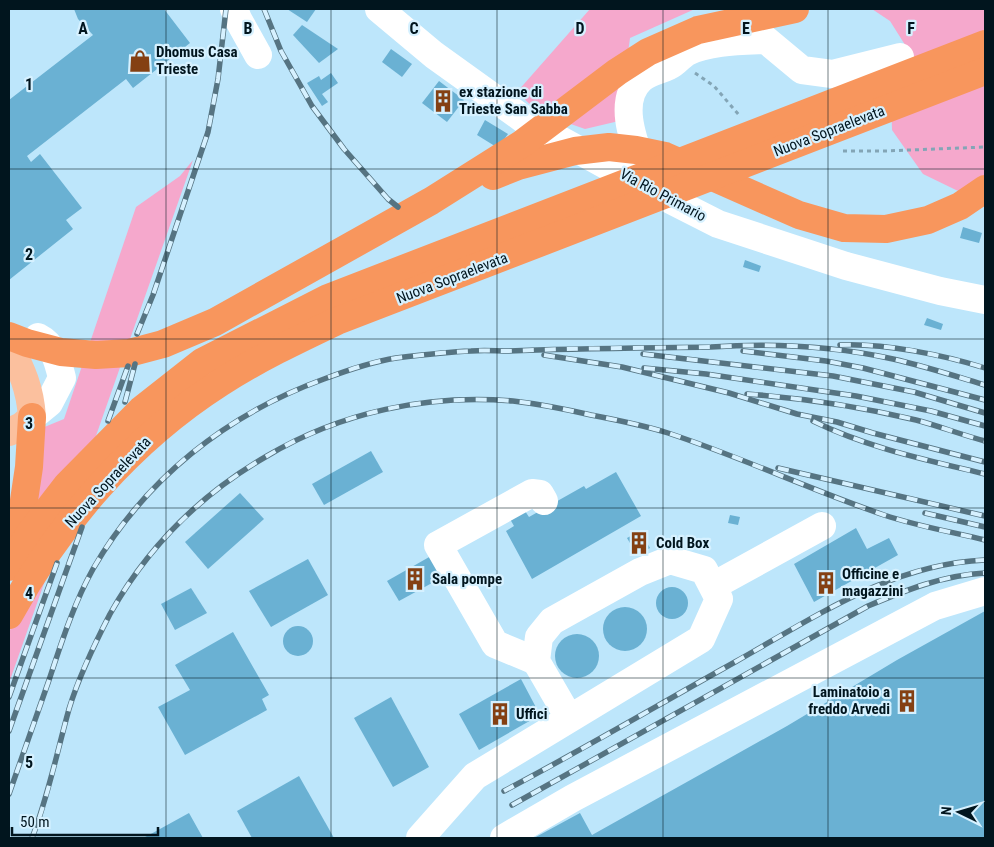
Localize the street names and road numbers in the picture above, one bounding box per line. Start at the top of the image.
street label: Nuova Sopraelevata [771,102,887,160]
street label: Via Rio Primario [617,165,709,225]
street label: Nuova Sopraelevata [394,249,510,307]
street label: Nuova Sopraelevata [61,433,155,531]

